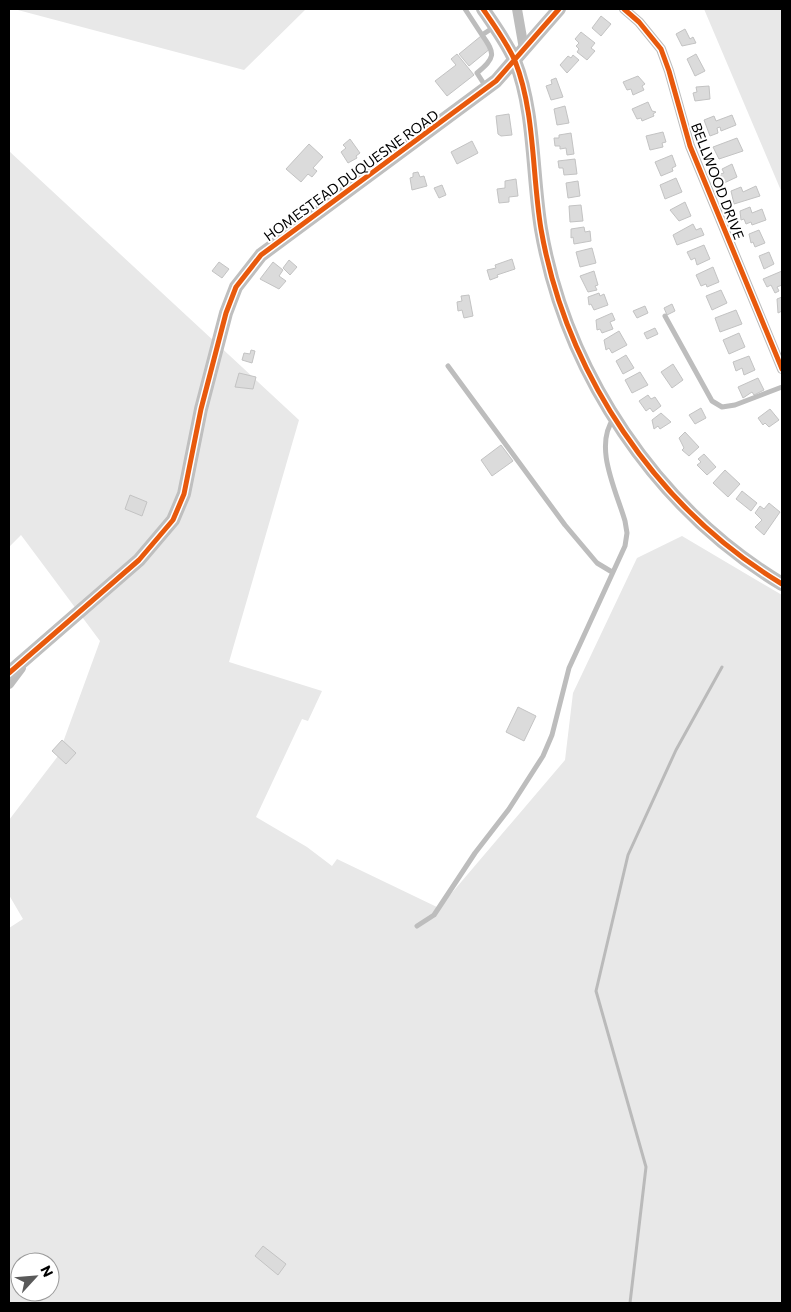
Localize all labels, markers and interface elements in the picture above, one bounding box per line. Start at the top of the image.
street label: HOMESTEAD DUQUESNE ROAD [260,106,442,244]
street label: BELLWOOD DRIVE [688,120,748,242]
north arrow [10,1252,60,1302]
text: N [37,1263,57,1280]

